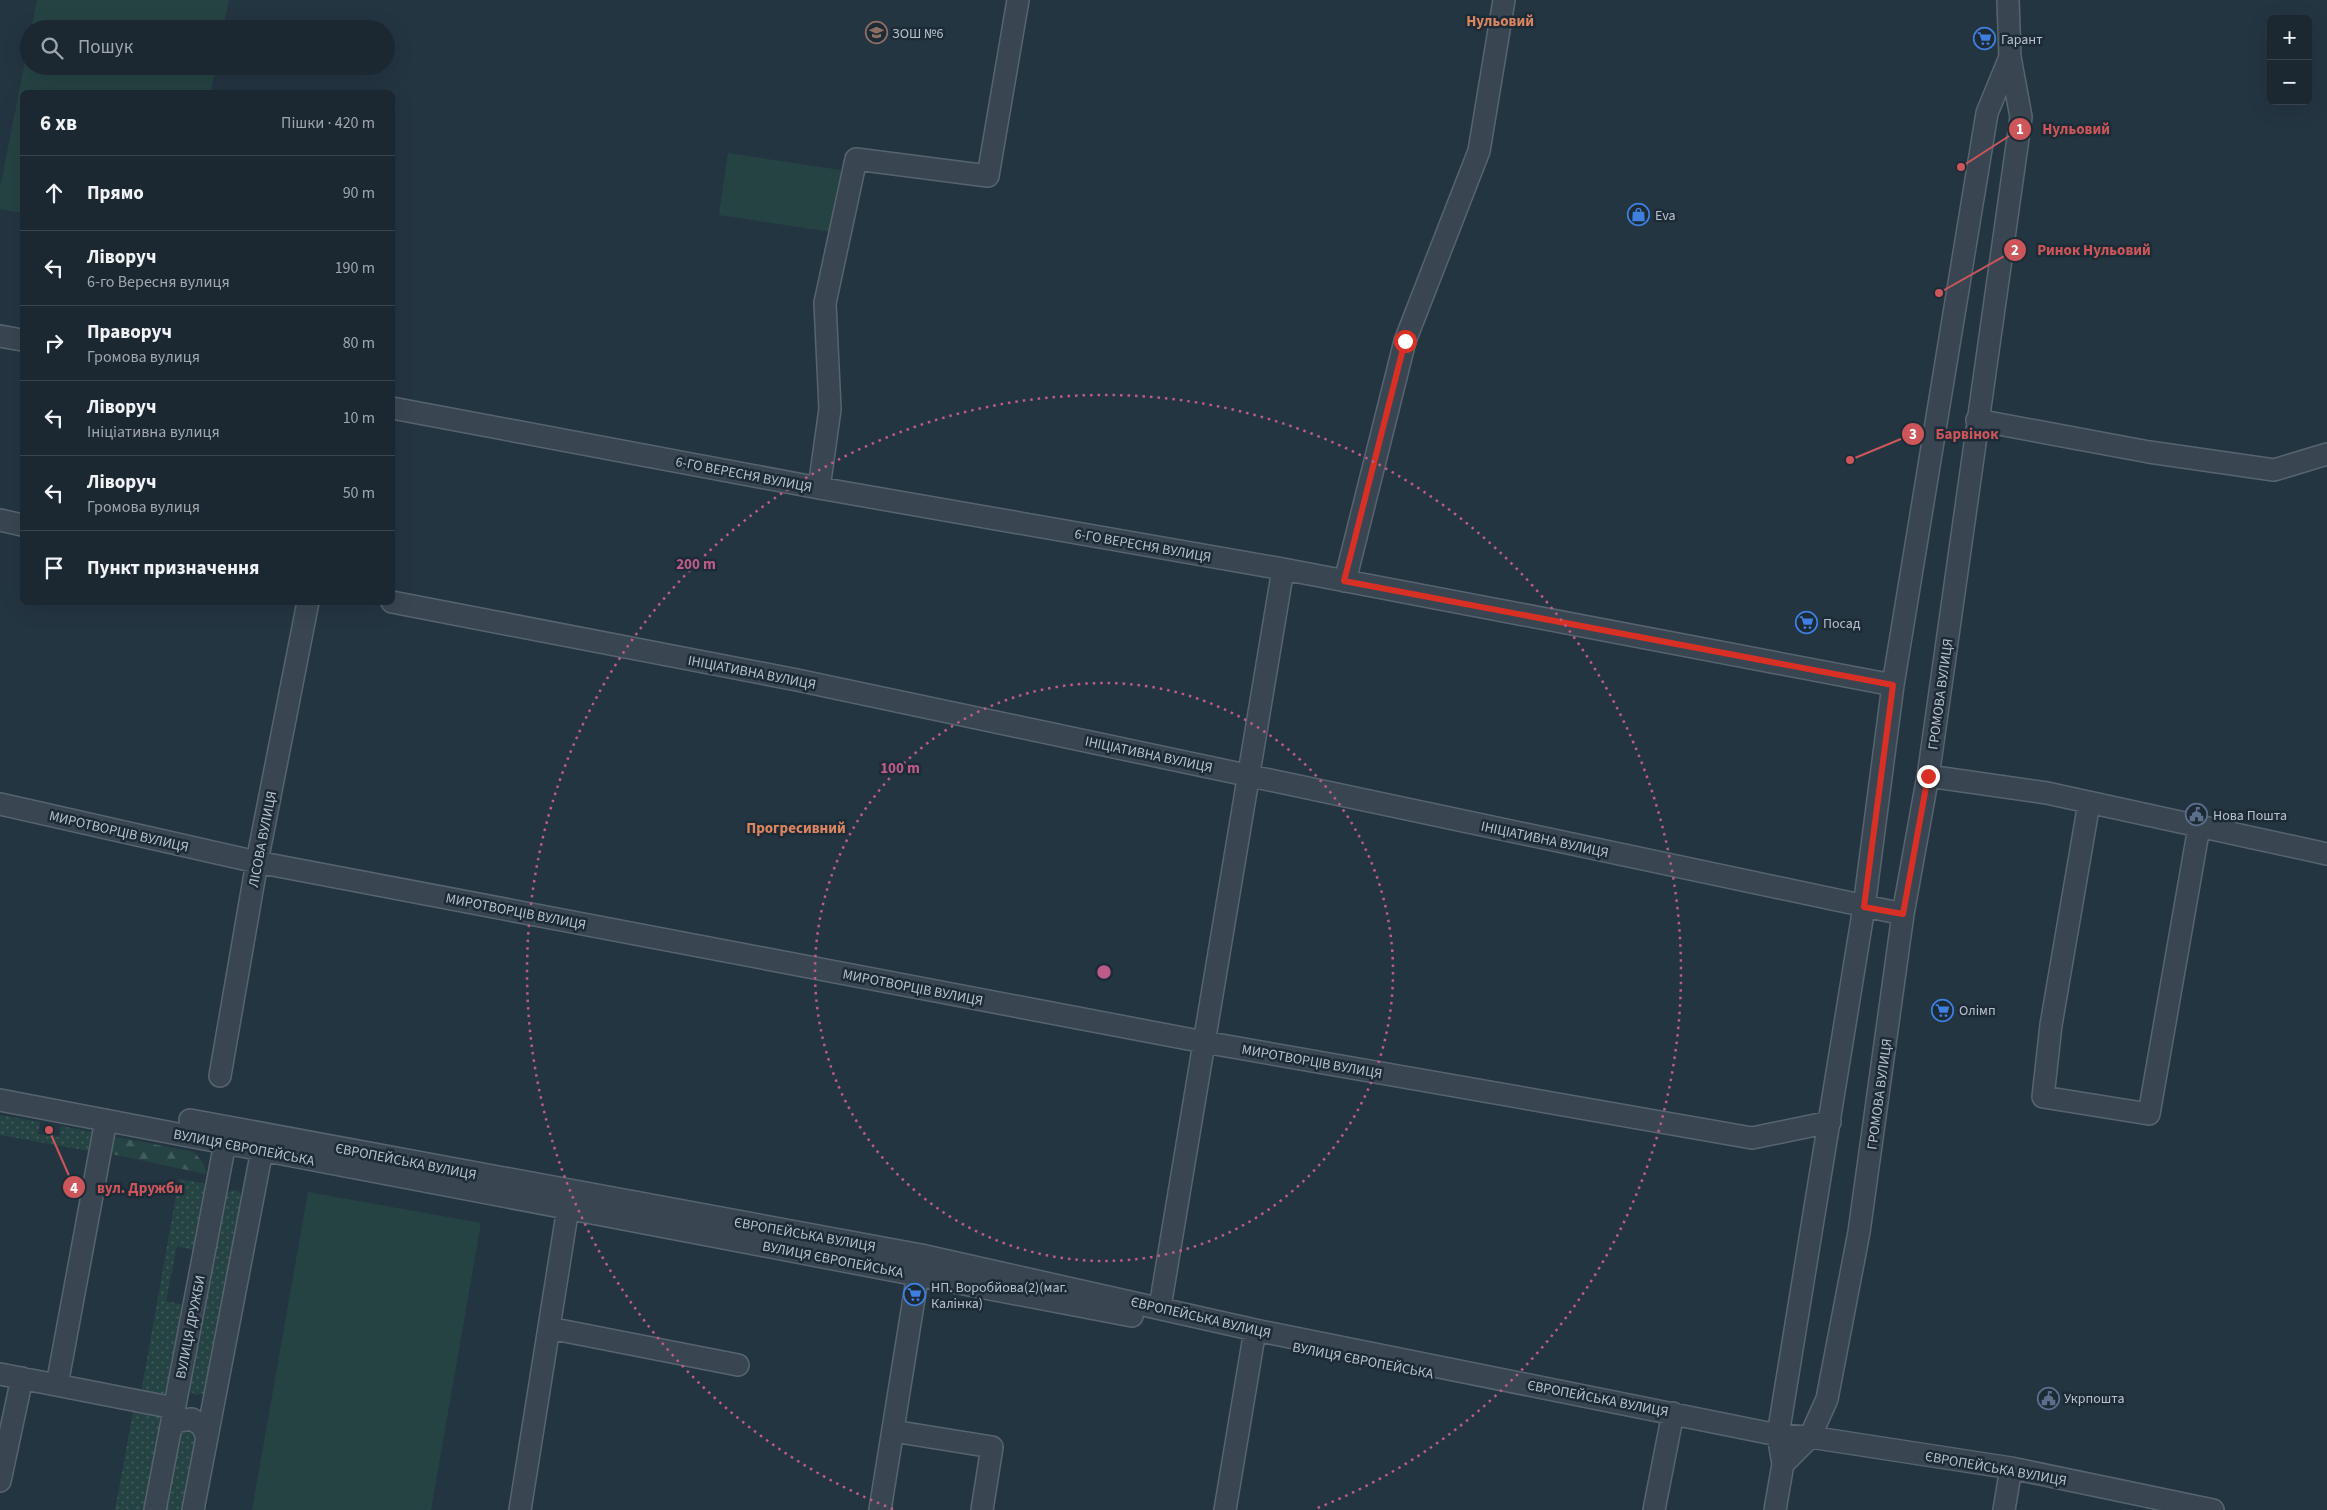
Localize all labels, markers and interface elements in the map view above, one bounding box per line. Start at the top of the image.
district label: Нульовий [1466,11,1534,32]
map controls [2267,15,2312,105]
button: + [2267,15,2312,60]
search box [20,20,395,75]
school or university icon: ЗОШ №6 [864,21,888,45]
place label: ЗОШ №6 [892,24,944,44]
supermarket icon: Гарант [1973,27,1997,51]
place label: Гарант [2001,30,2043,50]
icon: search [38,34,66,62]
text: Пошук [78,34,133,61]
button: − [2267,60,2312,105]
text: 6 хв [40,108,77,138]
text: Пішки · 420 m [281,112,375,134]
callout: Нульовий [2007,114,2120,144]
text: 1 [2016,119,2024,140]
text: Нульовий [2042,119,2110,140]
icon: ahead [40,179,68,207]
text: Прямо [87,180,144,207]
text: 90 m [343,182,375,204]
shop icon: Eva [1627,203,1651,227]
place label: Eva [1655,206,1676,226]
callout: Ринок Нульовий [2002,235,2161,265]
text: 2 [2011,240,2019,261]
text: Ринок Нульовий [2037,240,2151,261]
text: Ліворуч [87,244,156,271]
icon: left [40,254,68,282]
text: 190 m [335,257,375,279]
text: 6-го Вересня вулиця [87,271,230,293]
text: Праворуч [87,319,172,346]
icon: right [40,329,68,357]
route start [1394,330,1417,353]
text: 80 m [343,332,375,354]
text: Громова вулиця [87,346,200,368]
text: Ліворуч [87,394,156,421]
icon: left [40,404,68,432]
text: 10 m [343,407,375,429]
callout: Барвінок [1901,419,2009,449]
text: Ініціативна вулиця [87,421,220,443]
text: 3 [1909,424,1917,445]
text: Барвінок [1936,424,1999,445]
street label: 6-ГО ВЕРЕСНЯ ВУЛИЦЯ [674,452,814,498]
text: Ліворуч [87,469,156,496]
icon: left [40,479,68,507]
text: 50 m [343,482,375,504]
text: Громова вулиця [87,496,200,518]
street label: 6-ГО ВЕРЕСНЯ ВУЛИЦЯ [1073,524,1213,568]
icon: arrive [40,554,68,582]
text: 200 m [676,554,716,575]
text: Пункт призначення [87,555,259,582]
supermarket icon: Посад [1795,611,1819,635]
place label: Посад [1823,614,1861,634]
street label: ГРОМОВА ВУЛИЦЯ [1923,637,1959,751]
street label: ІНІЦІАТИВНА ВУЛИЦЯ [686,651,818,695]
street label: ІНІЦІАТИВНА ВУЛИЦЯ [1083,732,1215,778]
text: 100 m [880,758,920,779]
route end [1917,765,1940,788]
street label: ЛІСОВА ВУЛИЦЯ [244,789,282,889]
public building icon: Нова Пошта [2185,803,2209,827]
street label: МИРОТВОРЦІВ ВУЛИЦЯ [47,806,190,858]
place label: Нова Пошта [2213,806,2287,826]
street label: ІНІЦІАТИВНА ВУЛИЦЯ [1479,817,1611,863]
district label: Прогресивний [746,818,846,839]
street label: МИРОТВОРЦІВ ВУЛИЦЯ [444,889,588,935]
centre of rings [1095,963,1113,981]
street label: МИРОТВОРЦІВ ВУЛИЦЯ [841,965,985,1011]
supermarket icon: Олімп [1931,998,1955,1022]
place label: Олімп [1959,1001,1996,1021]
street label: ГРОМОВА ВУЛИЦЯ [1862,1037,1898,1151]
street label: МИРОТВОРЦІВ ВУЛИЦЯ [1240,1040,1384,1084]
street label: ВУЛИЦЯ ЄВРОПЕЙСЬКА [172,1124,316,1172]
street label: ЄВРОПЕЙСЬКА ВУЛИЦЯ [334,1138,478,1185]
callout: вул. Дружби [62,1172,193,1202]
text: 4 [70,1178,78,1199]
text: вул. Дружби [97,1178,183,1199]
street label: ЄВРОПЕЙСЬКА ВУЛИЦЯ [732,1213,877,1257]
street label: ВУЛИЦЯ ЄВРОПЕЙСЬКА [761,1236,905,1284]
street label: ВУЛИЦЯ ДРУЖБИ [171,1274,211,1381]
place label: НП. Воробйова(2)(маг. Калінка) [931,1278,1067,1314]
supermarket icon: НП. Воробйова(2)(маг. Калінка) [903,1283,927,1307]
street label: ЄВРОПЕЙСЬКА ВУЛИЦЯ [1129,1292,1273,1344]
street label: ВУЛИЦЯ ЄВРОПЕЙСЬКА [1291,1337,1435,1385]
street label: ЄВРОПЕЙСЬКА ВУЛИЦЯ [1526,1375,1670,1422]
public building icon: Укрпошта [2036,1386,2060,1410]
place label: Укрпошта [2064,1389,2125,1409]
street label: ЄВРОПЕЙСЬКА ВУЛИЦЯ [1923,1447,2068,1491]

